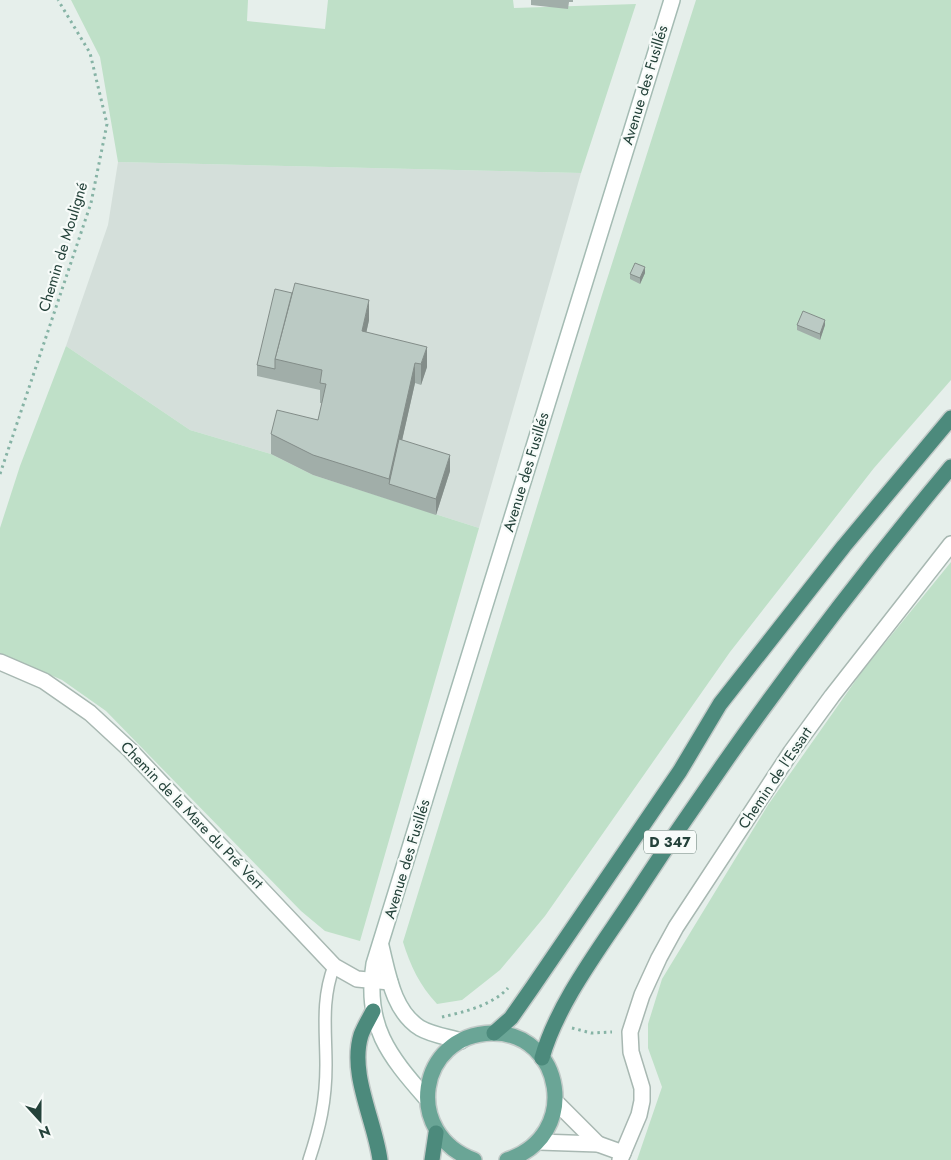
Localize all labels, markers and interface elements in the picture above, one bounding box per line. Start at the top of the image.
street label: Avenue des Fusillés [616,23,674,147]
street label: Chemin de Mouligné [33,179,93,314]
street label: Avenue des Fusillés [497,410,555,534]
street label: Chemin de l'Essart [733,722,818,833]
street label: Chemin de la Mare du Pré Vert [116,736,269,894]
street label: Avenue des Fusillés [378,797,436,921]
road number: D 347 [644,830,696,854]
north arrow [15,1095,65,1145]
text: N [36,1121,53,1143]

